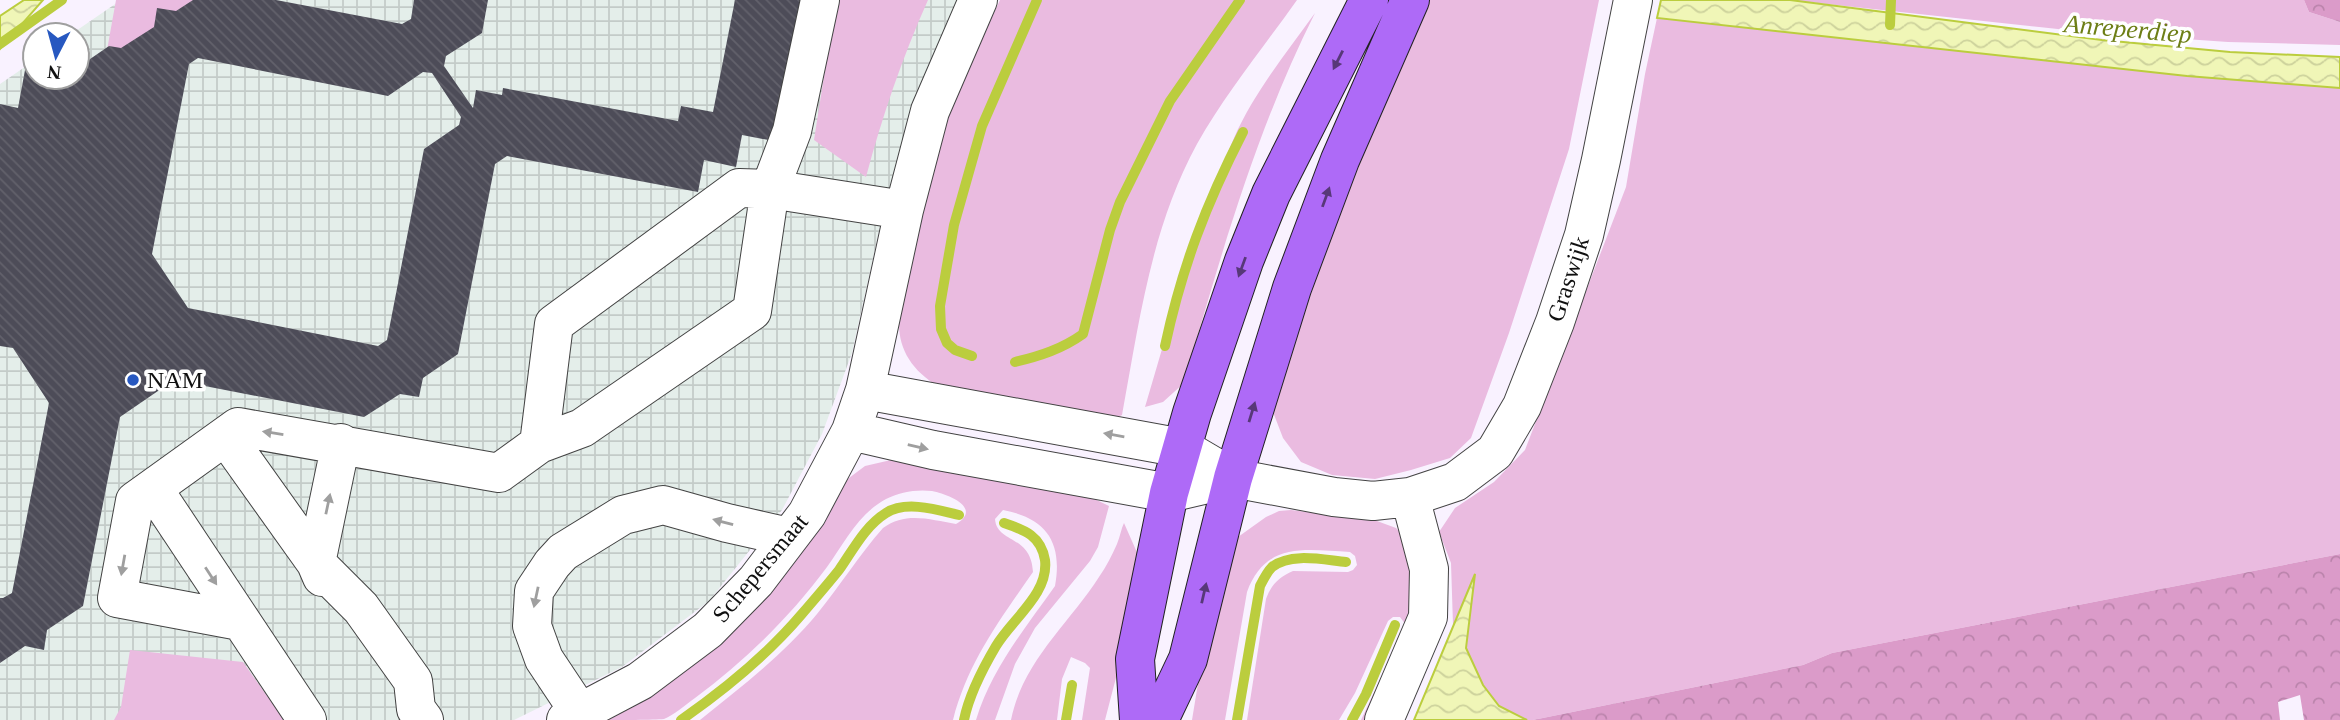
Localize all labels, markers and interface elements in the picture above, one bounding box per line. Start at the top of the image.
water label: Anreperdiep [2061,9,2193,49]
north arrow [21,21,91,91]
one-way arrow [1332,51,1344,71]
text: N [46,61,62,84]
one-way arrow [1321,187,1332,208]
street label: Graswijk [1542,233,1594,325]
one-way arrow [1237,256,1248,277]
place label: NAM [147,367,203,393]
marker: NAM [125,372,141,388]
one-way arrow [1247,401,1257,422]
one-way arrow [262,427,284,438]
one-way arrow [1103,429,1125,440]
one-way arrow [907,441,929,452]
one-way arrow [322,493,333,515]
street label: Schepersmaat [707,508,813,627]
one-way arrow [712,516,734,527]
one-way arrow [117,554,128,576]
one-way arrow [204,567,217,586]
one-way arrow [1198,582,1209,604]
one-way arrow [530,586,541,608]

